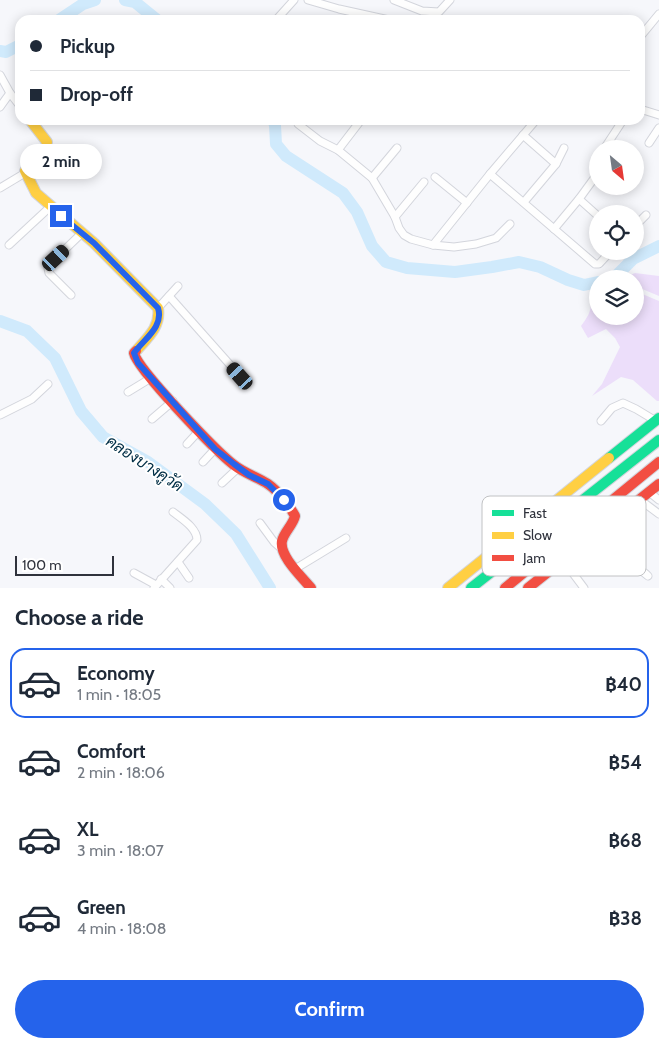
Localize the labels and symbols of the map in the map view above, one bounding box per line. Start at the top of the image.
north arrow [589,140,644,195]
callout: 2 min [20,144,102,178]
route end [50,205,72,227]
car [39,242,72,274]
car [224,360,255,392]
water label: คลองบางคูวัด [101,431,187,497]
route start [273,489,295,511]
legend [482,496,646,576]
text: Fast [523,504,547,522]
text: Slow [523,526,552,544]
text: Jam [522,549,545,567]
scale bar [15,553,114,576]

